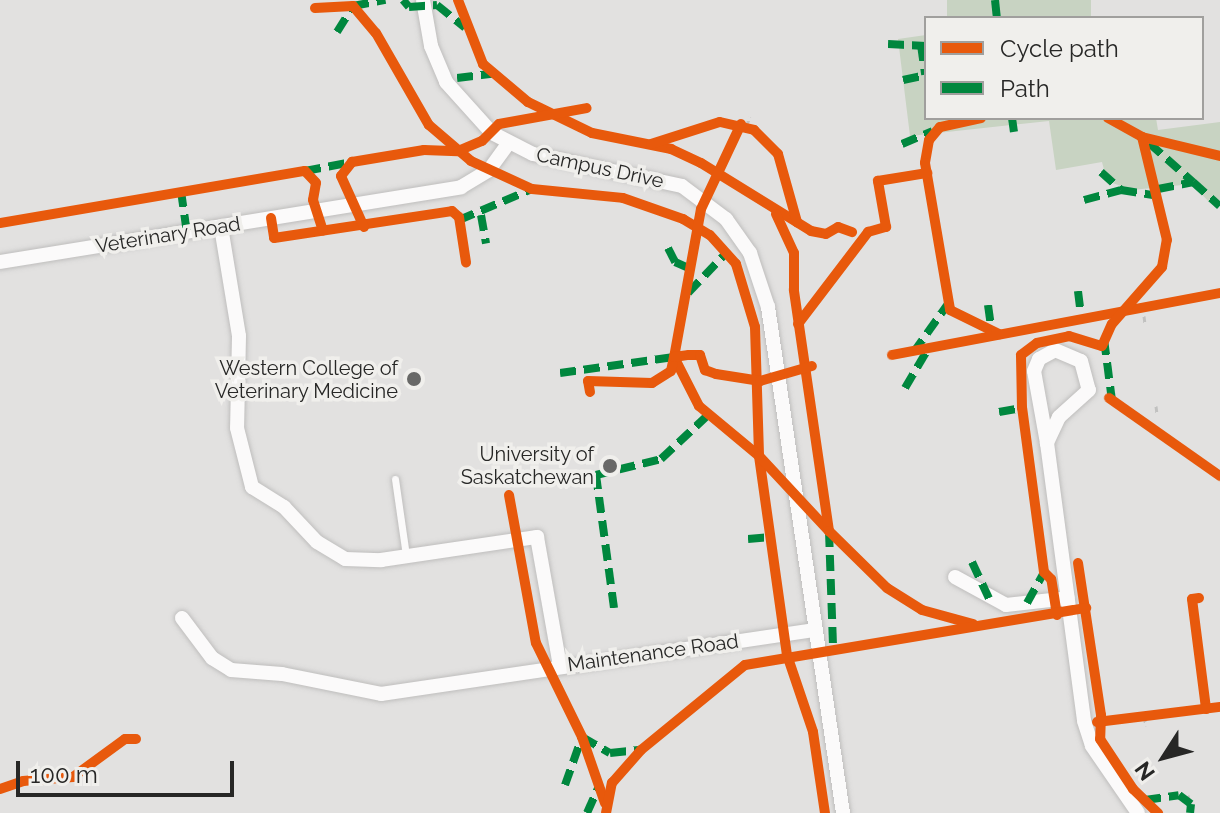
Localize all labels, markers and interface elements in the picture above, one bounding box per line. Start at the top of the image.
legend [924,16,1204,120]
text: Cycle path [1000,34,1119,63]
text: Path [1000,74,1050,103]
street label: Campus Drive [534,143,666,193]
street label: Veterinary Road [94,212,242,258]
place label: Western College of Veterinary Medicine [214,356,398,403]
marker: Western College of Veterinary Medicine [405,370,423,388]
place label: University of Saskatchewan [461,442,594,489]
marker: University of Saskatchewan [601,457,619,475]
street label: Maintenance Road [566,629,740,677]
north arrow [1124,717,1204,797]
scale bar [20,745,238,795]
text: N [1129,757,1160,786]
text: 100 m [30,760,98,789]

